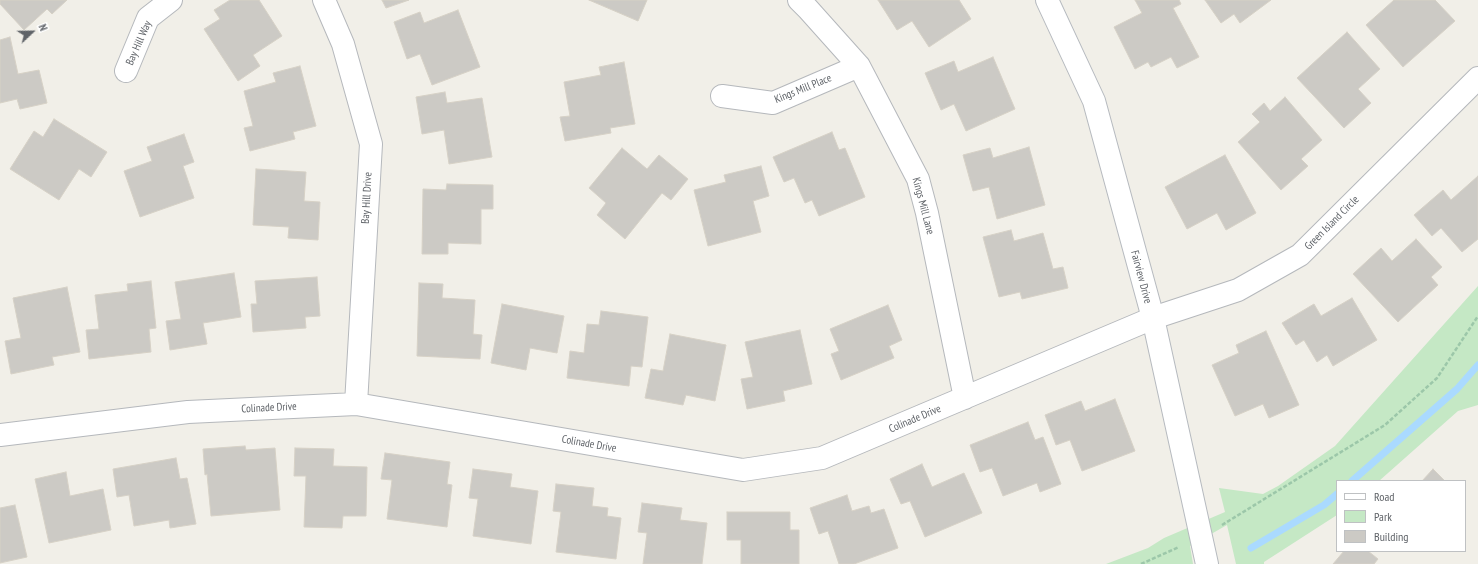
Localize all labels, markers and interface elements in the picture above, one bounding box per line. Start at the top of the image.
north arrow [12,12,52,52]
street label: Bay Hill Way [123,19,155,67]
text: N [36,22,51,33]
street label: Kings Mill Place [772,72,834,106]
street label: Bay Hill Drive [359,172,375,224]
street label: Kings Mill Lane [909,176,937,236]
street label: Green Island Circle [1302,193,1362,253]
street label: Fairview Drive [1128,249,1154,305]
street label: Colinade Drive [241,400,297,416]
street label: Colinade Drive [887,402,943,436]
street label: Colinade Drive [561,433,617,455]
legend [1336,480,1466,552]
text: Road [1374,489,1394,504]
text: Park [1374,509,1392,524]
text: Building [1374,529,1409,544]

